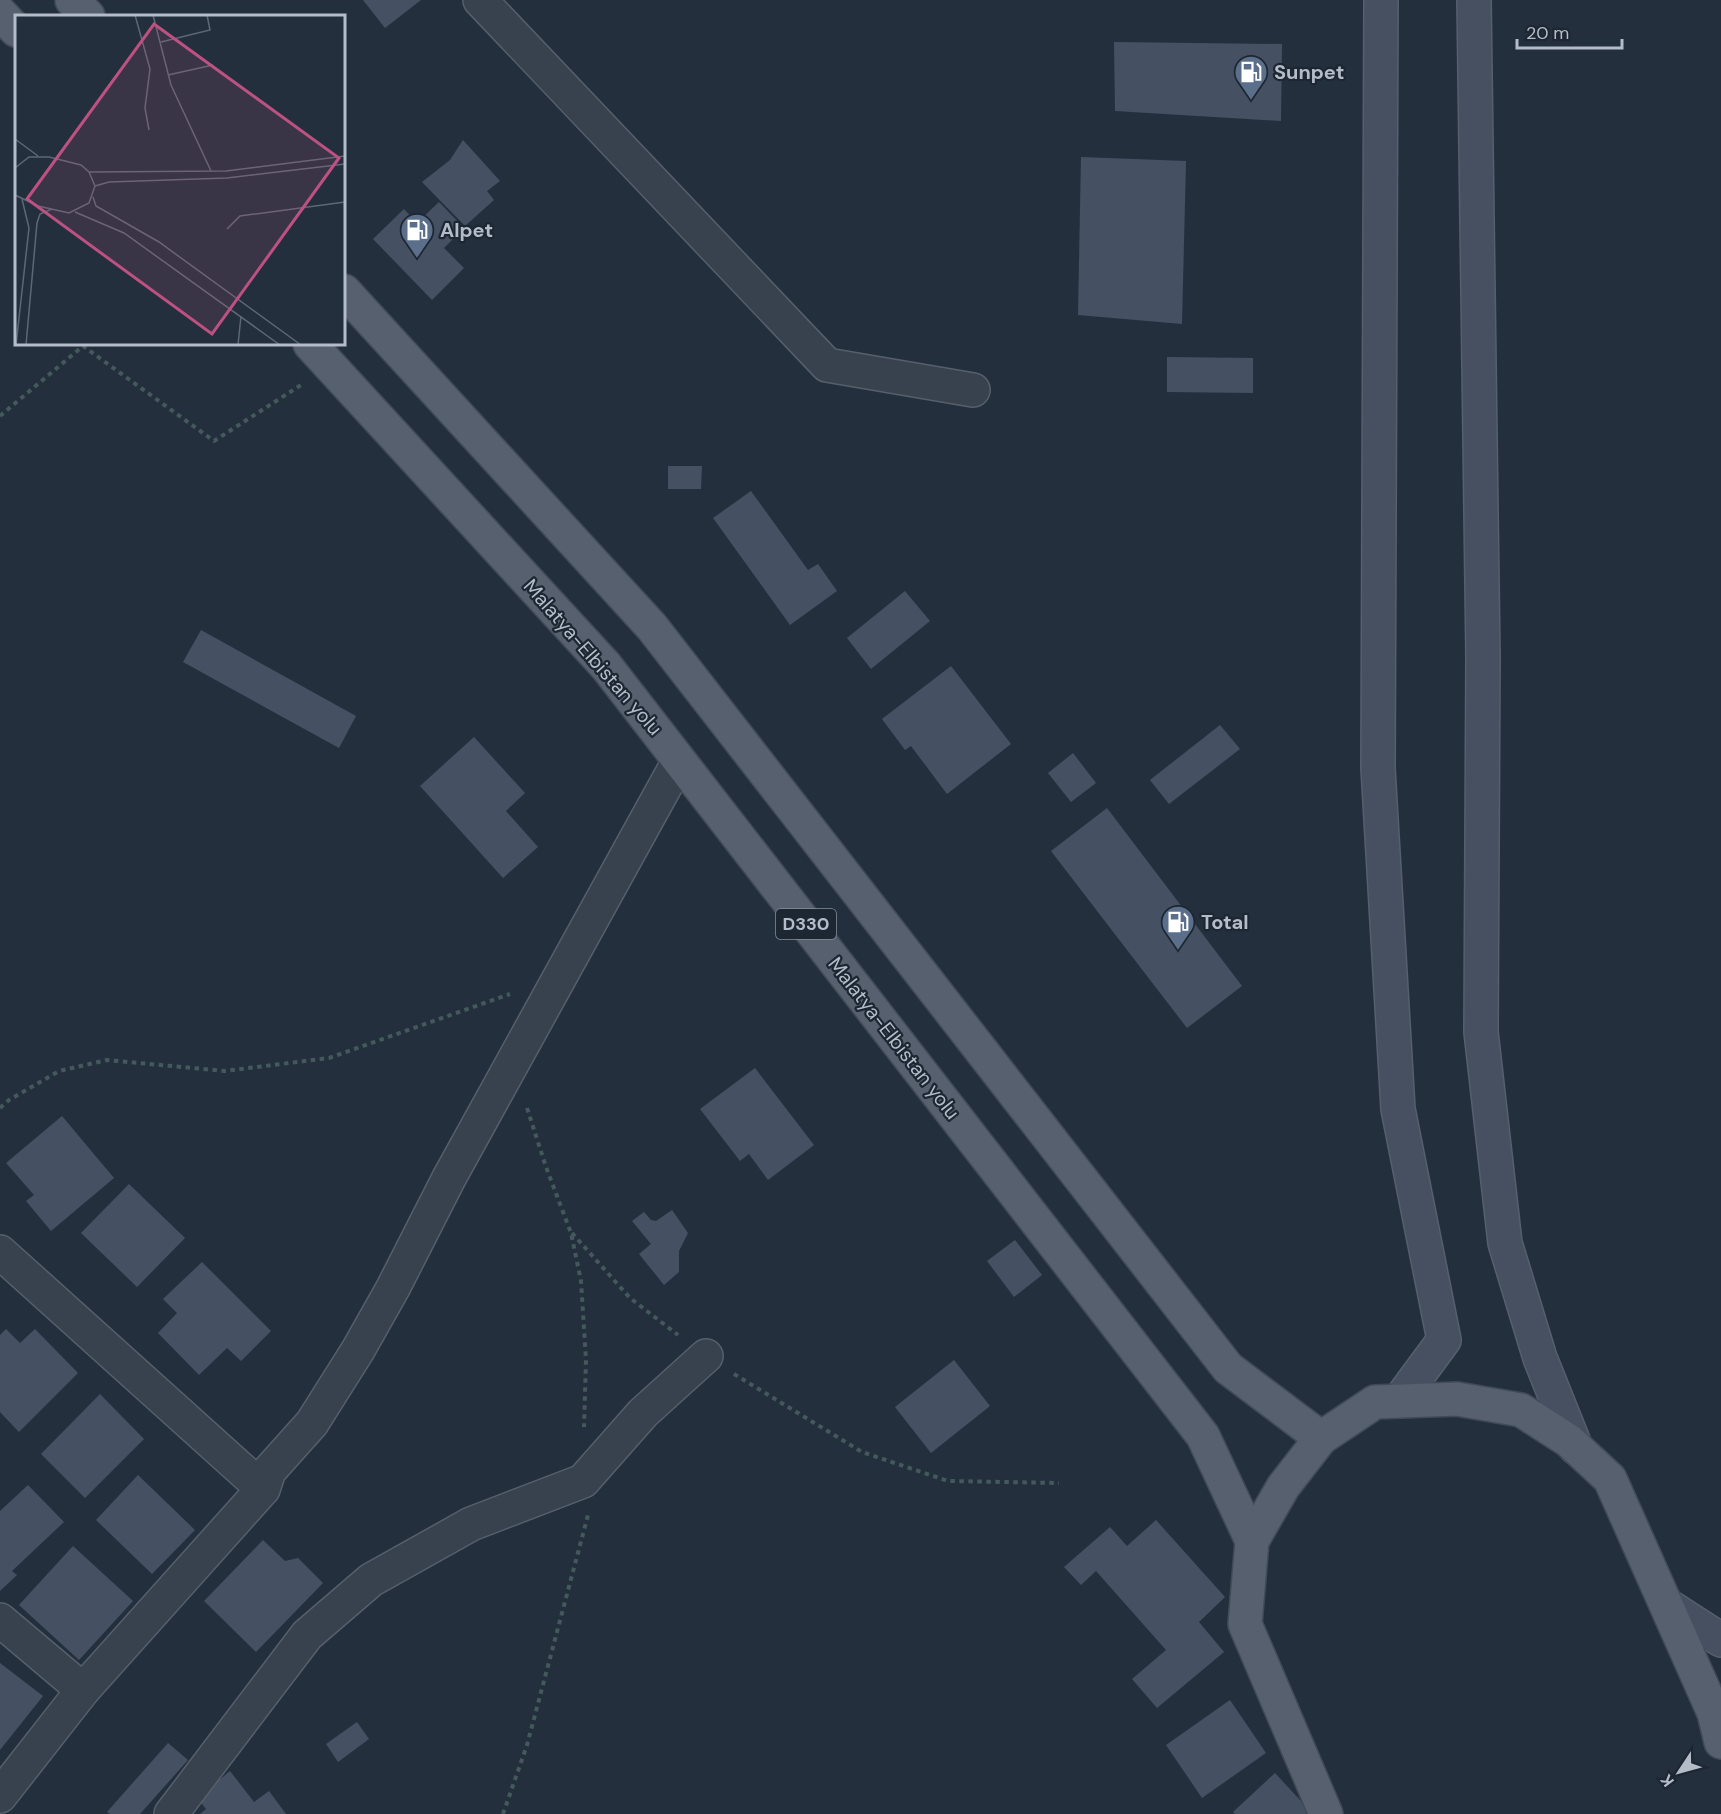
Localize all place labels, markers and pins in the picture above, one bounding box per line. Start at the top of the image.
fuel station icon: Sunpet [1233,54,1269,101]
place label: Sunpet [1274,59,1344,85]
fuel station icon: Alpet [399,212,435,259]
place label: Alpet [440,217,493,243]
fuel station icon: Total [1160,904,1196,951]
place label: Total [1201,909,1249,935]

